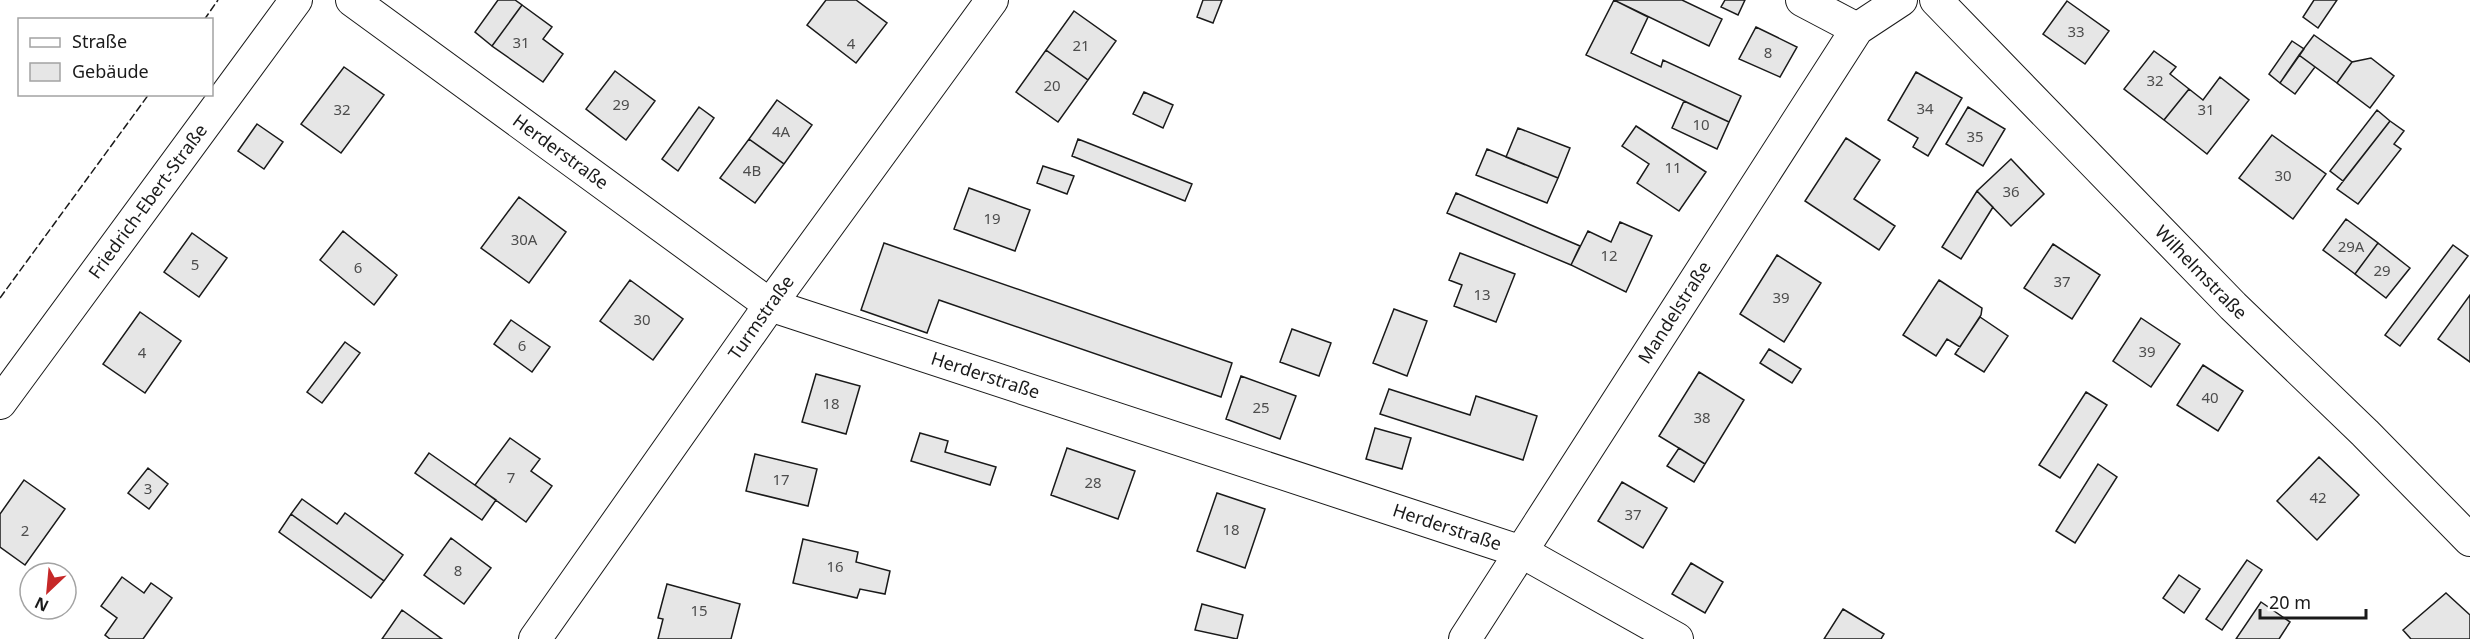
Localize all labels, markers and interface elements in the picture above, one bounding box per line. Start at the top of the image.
legend [18,18,213,96]
house number: 33 [2067,21,2085,41]
text: Straße [72,29,127,53]
house number: 31 [512,32,530,52]
house number: 4 [847,33,856,53]
house number: 21 [1072,35,1090,55]
house number: 8 [1764,42,1772,62]
text: Gebäude [72,59,149,83]
house number: 32 [2146,70,2164,90]
house number: 20 [1043,75,1061,95]
house number: 29 [612,94,630,114]
house number: 34 [1916,98,1934,118]
house number: 32 [333,99,351,119]
house number: 31 [2197,99,2215,119]
street label: Herderstraße [508,108,614,194]
house number: 10 [1692,114,1710,134]
street label: Friedrich-Ebert-Straße [82,119,212,283]
house number: 4A [772,121,790,141]
house number: 35 [1966,126,1984,146]
house number: 11 [1664,157,1682,177]
house number: 4B [743,160,761,180]
house number: 30 [2274,165,2292,185]
house number: 36 [2002,181,2020,201]
house number: 19 [983,208,1001,228]
street label: Wilhelmstraße [2150,220,2253,324]
house number: 30A [511,229,538,249]
house number: 29A [2338,236,2365,256]
house number: 12 [1600,245,1618,265]
house number: 5 [191,254,199,274]
street label: Mandelstraße [1632,256,1716,368]
house number: 6 [354,257,362,277]
house number: 29 [2373,260,2391,280]
street label: Turmstraße [722,270,799,364]
house number: 37 [2053,271,2071,291]
house number: 13 [1473,284,1491,304]
house number: 39 [1772,287,1790,307]
house number: 30 [633,309,651,329]
house number: 6 [518,335,526,355]
house number: 39 [2138,341,2156,361]
house number: 4 [138,342,147,362]
street label: Herderstraße [928,346,1043,404]
house number: 40 [2201,387,2219,407]
house number: 18 [822,393,840,413]
house number: 25 [1252,397,1270,417]
house number: 38 [1693,407,1711,427]
house number: 7 [507,467,515,487]
house number: 17 [772,469,790,489]
house number: 28 [1084,472,1102,492]
house number: 3 [144,478,152,498]
house number: 42 [2309,487,2327,507]
street label: Herderstraße [1390,497,1505,555]
house number: 37 [1624,504,1642,524]
house number: 18 [1222,519,1240,539]
house number: 2 [21,520,29,540]
house number: 16 [826,556,844,576]
house number: 8 [454,560,462,580]
north arrow [18,561,78,621]
scale bar [2260,582,2366,620]
text: 20 m [2269,590,2311,614]
text: N [31,592,52,617]
house number: 15 [690,600,708,620]

